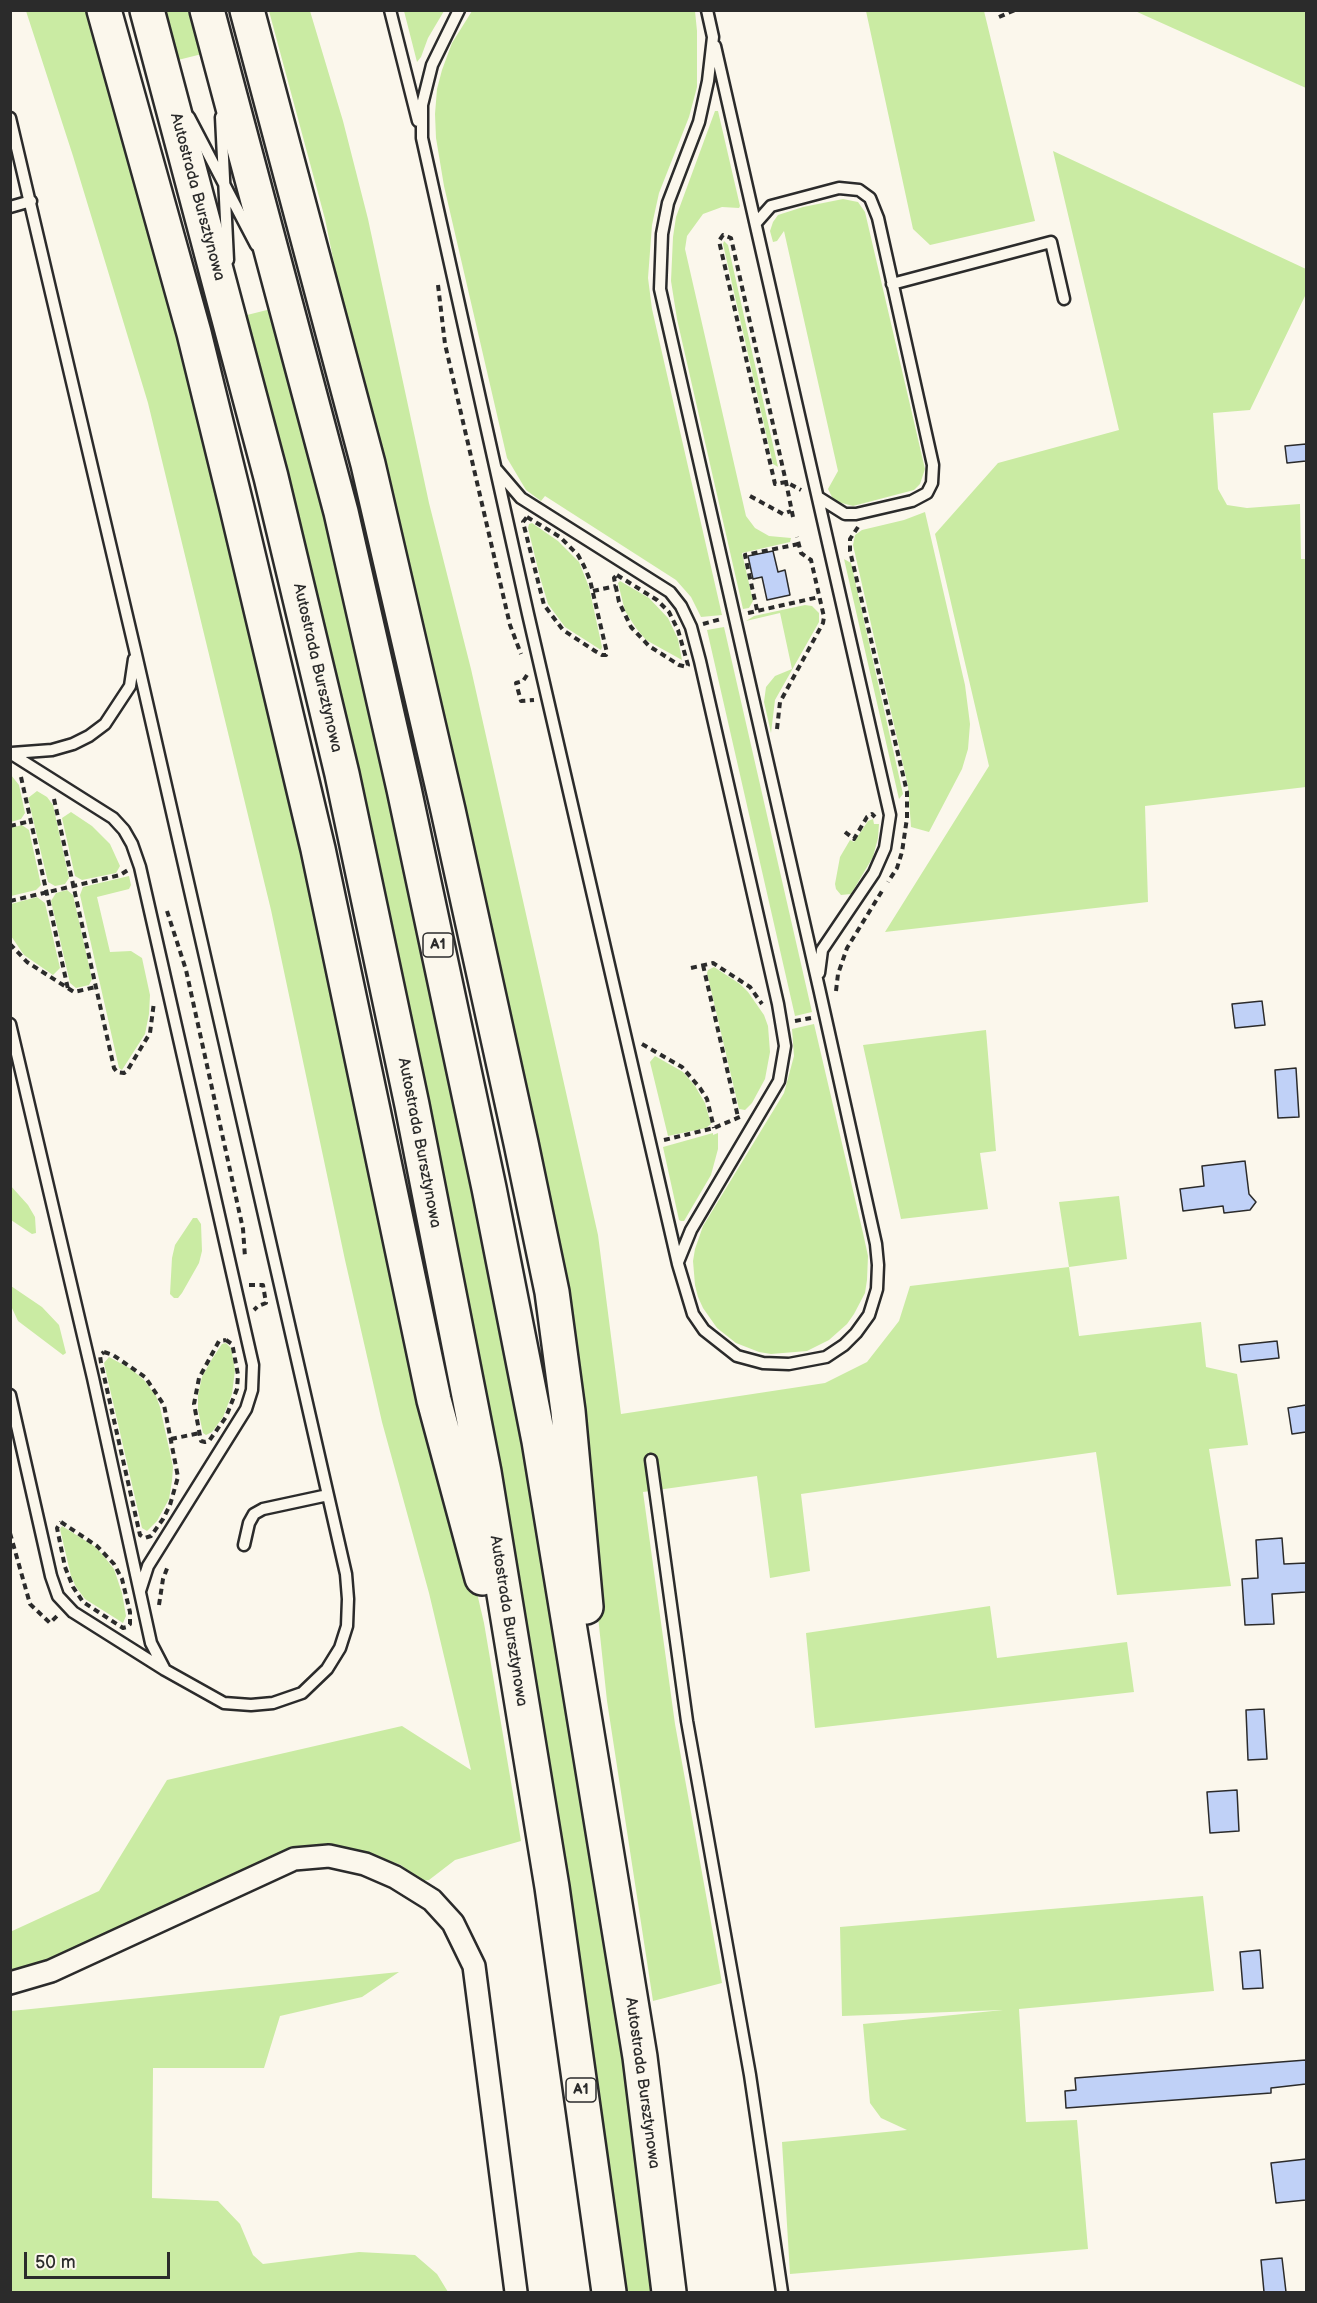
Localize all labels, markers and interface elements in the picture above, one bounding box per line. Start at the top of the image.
street label: Autostrada Bursztynowa [165,111,229,283]
street label: Autostrada Bursztynowa [288,582,346,754]
road number: A1 [423,933,453,957]
street label: Autostrada Bursztynowa [393,1056,445,1230]
street label: Autostrada Bursztynowa [485,1534,531,1708]
street label: Autostrada Bursztynowa [620,1996,664,2170]
road number: A1 [566,2078,596,2102]
scale bar [27,2240,172,2278]
text: 50 m [35,2252,76,2273]

